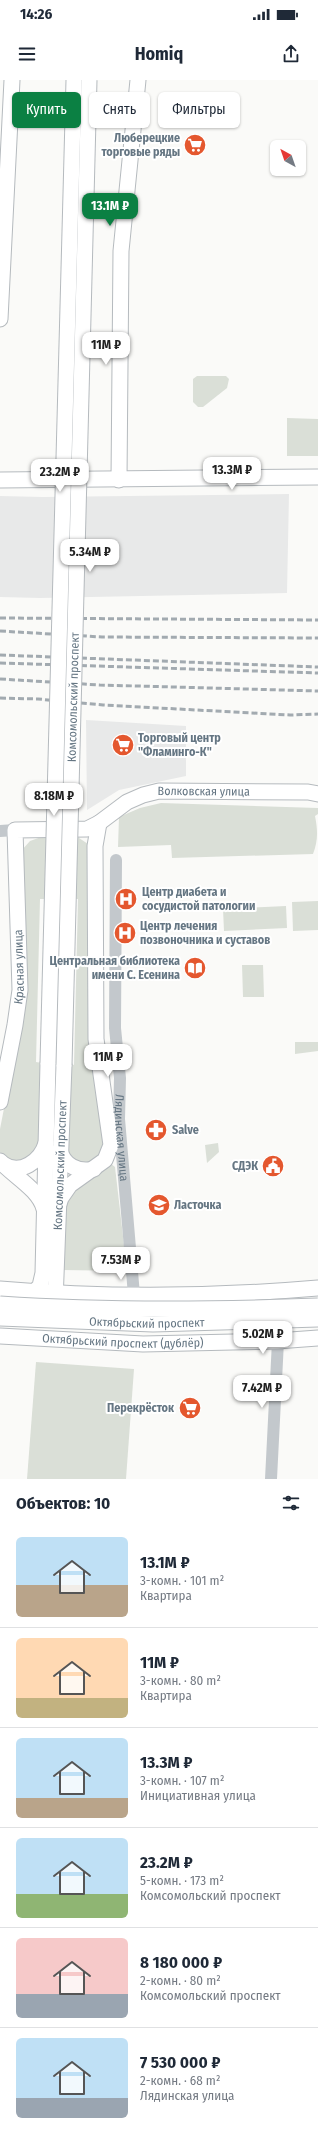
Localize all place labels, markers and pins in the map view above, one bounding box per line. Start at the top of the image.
place label: Люберецкие торговые ряды [101,131,180,159]
supermarket icon: Люберецкие торговые ряды [182,132,208,158]
pin: 13.1M ₽ [73,193,147,227]
pin: 11M ₽ [78,332,134,366]
pin: 13.3M ₽ [195,457,269,491]
pin: 23.2M ₽ [23,459,97,493]
pin: 5.34M ₽ [53,539,127,573]
place label: Торговый центр "Фламинго-К" [138,731,221,759]
supermarket icon: Торговый центр "Фламинго-К" [110,732,136,758]
pin: 8.18M ₽ [17,783,91,817]
place label: Центр диабета и сосудистой патологии [142,885,255,913]
hospital icon: Центр диабета и сосудистой патологии [113,886,139,912]
place label: Центр лечения позвоночника и суставов [140,919,270,947]
hospital icon: Центр лечения позвоночника и суставов [112,920,138,946]
place label: Центральная библиотека имени С. Есенина [49,954,180,982]
library icon: Центральная библиотека имени С. Есенина [182,955,208,981]
pin: 11M ₽ [80,1044,136,1078]
pharmacy icon: Salve [143,1117,169,1143]
place label: Salve [172,1123,199,1137]
public building icon: СДЭК [260,1153,286,1179]
place label: СДЭК [232,1159,258,1173]
school or university icon: Ласточка [146,1192,172,1218]
place label: Ласточка [174,1198,221,1212]
pin: 7.53M ₽ [84,1247,158,1281]
pin: 5.02M ₽ [226,1321,300,1355]
pin: 7.42M ₽ [225,1375,299,1409]
supermarket icon: Перекрёсток [177,1395,203,1421]
place label: Перекрёсток [107,1401,175,1415]

